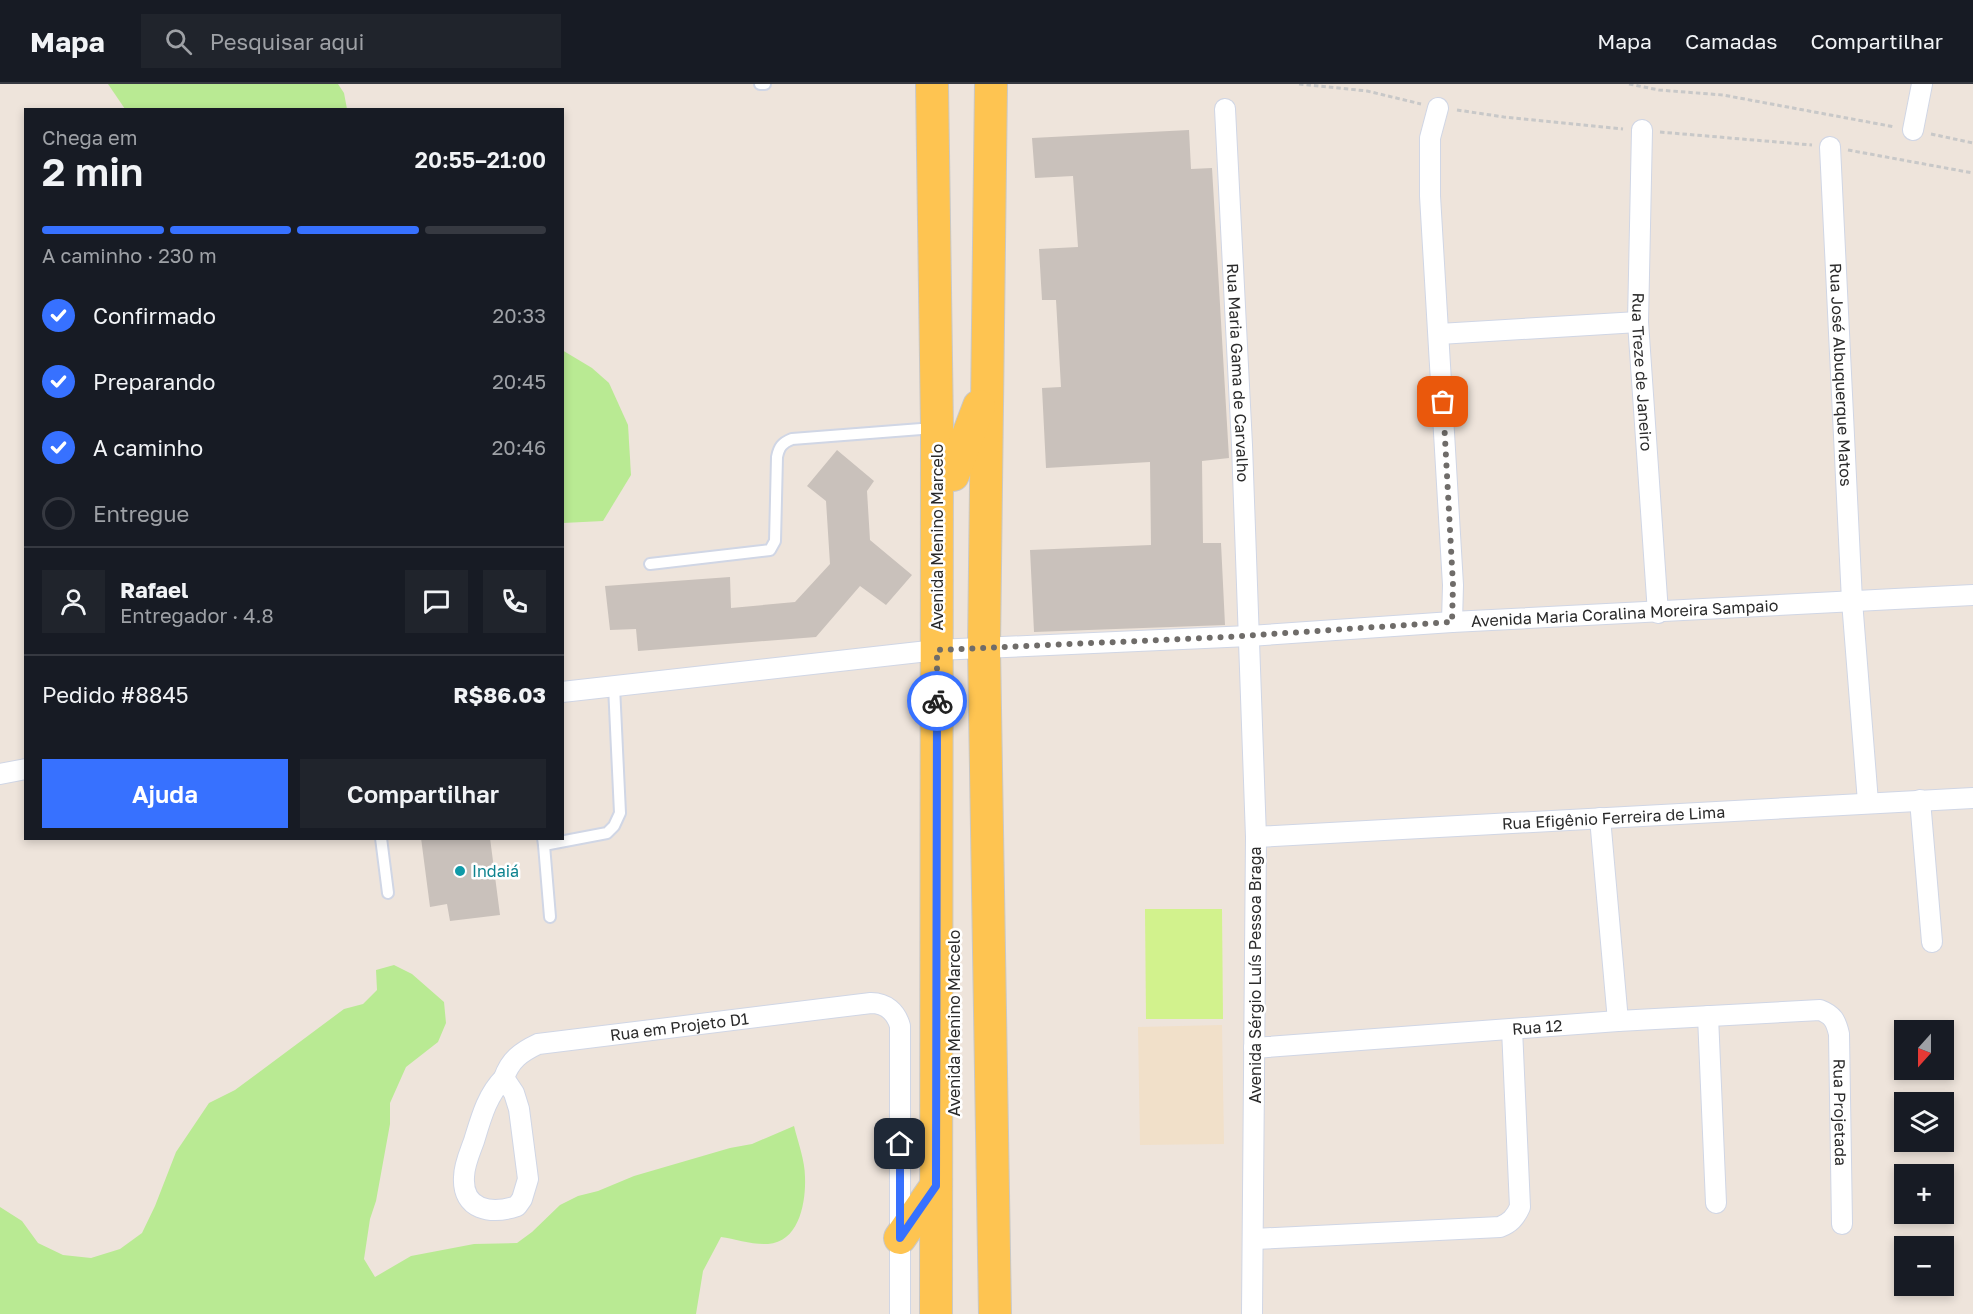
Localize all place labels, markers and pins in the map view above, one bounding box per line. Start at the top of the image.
pin [1417,376,1468,427]
place label: Indaiá [472,861,519,881]
marker: Indaiá [453,864,467,878]
pin [874,1118,925,1169]

